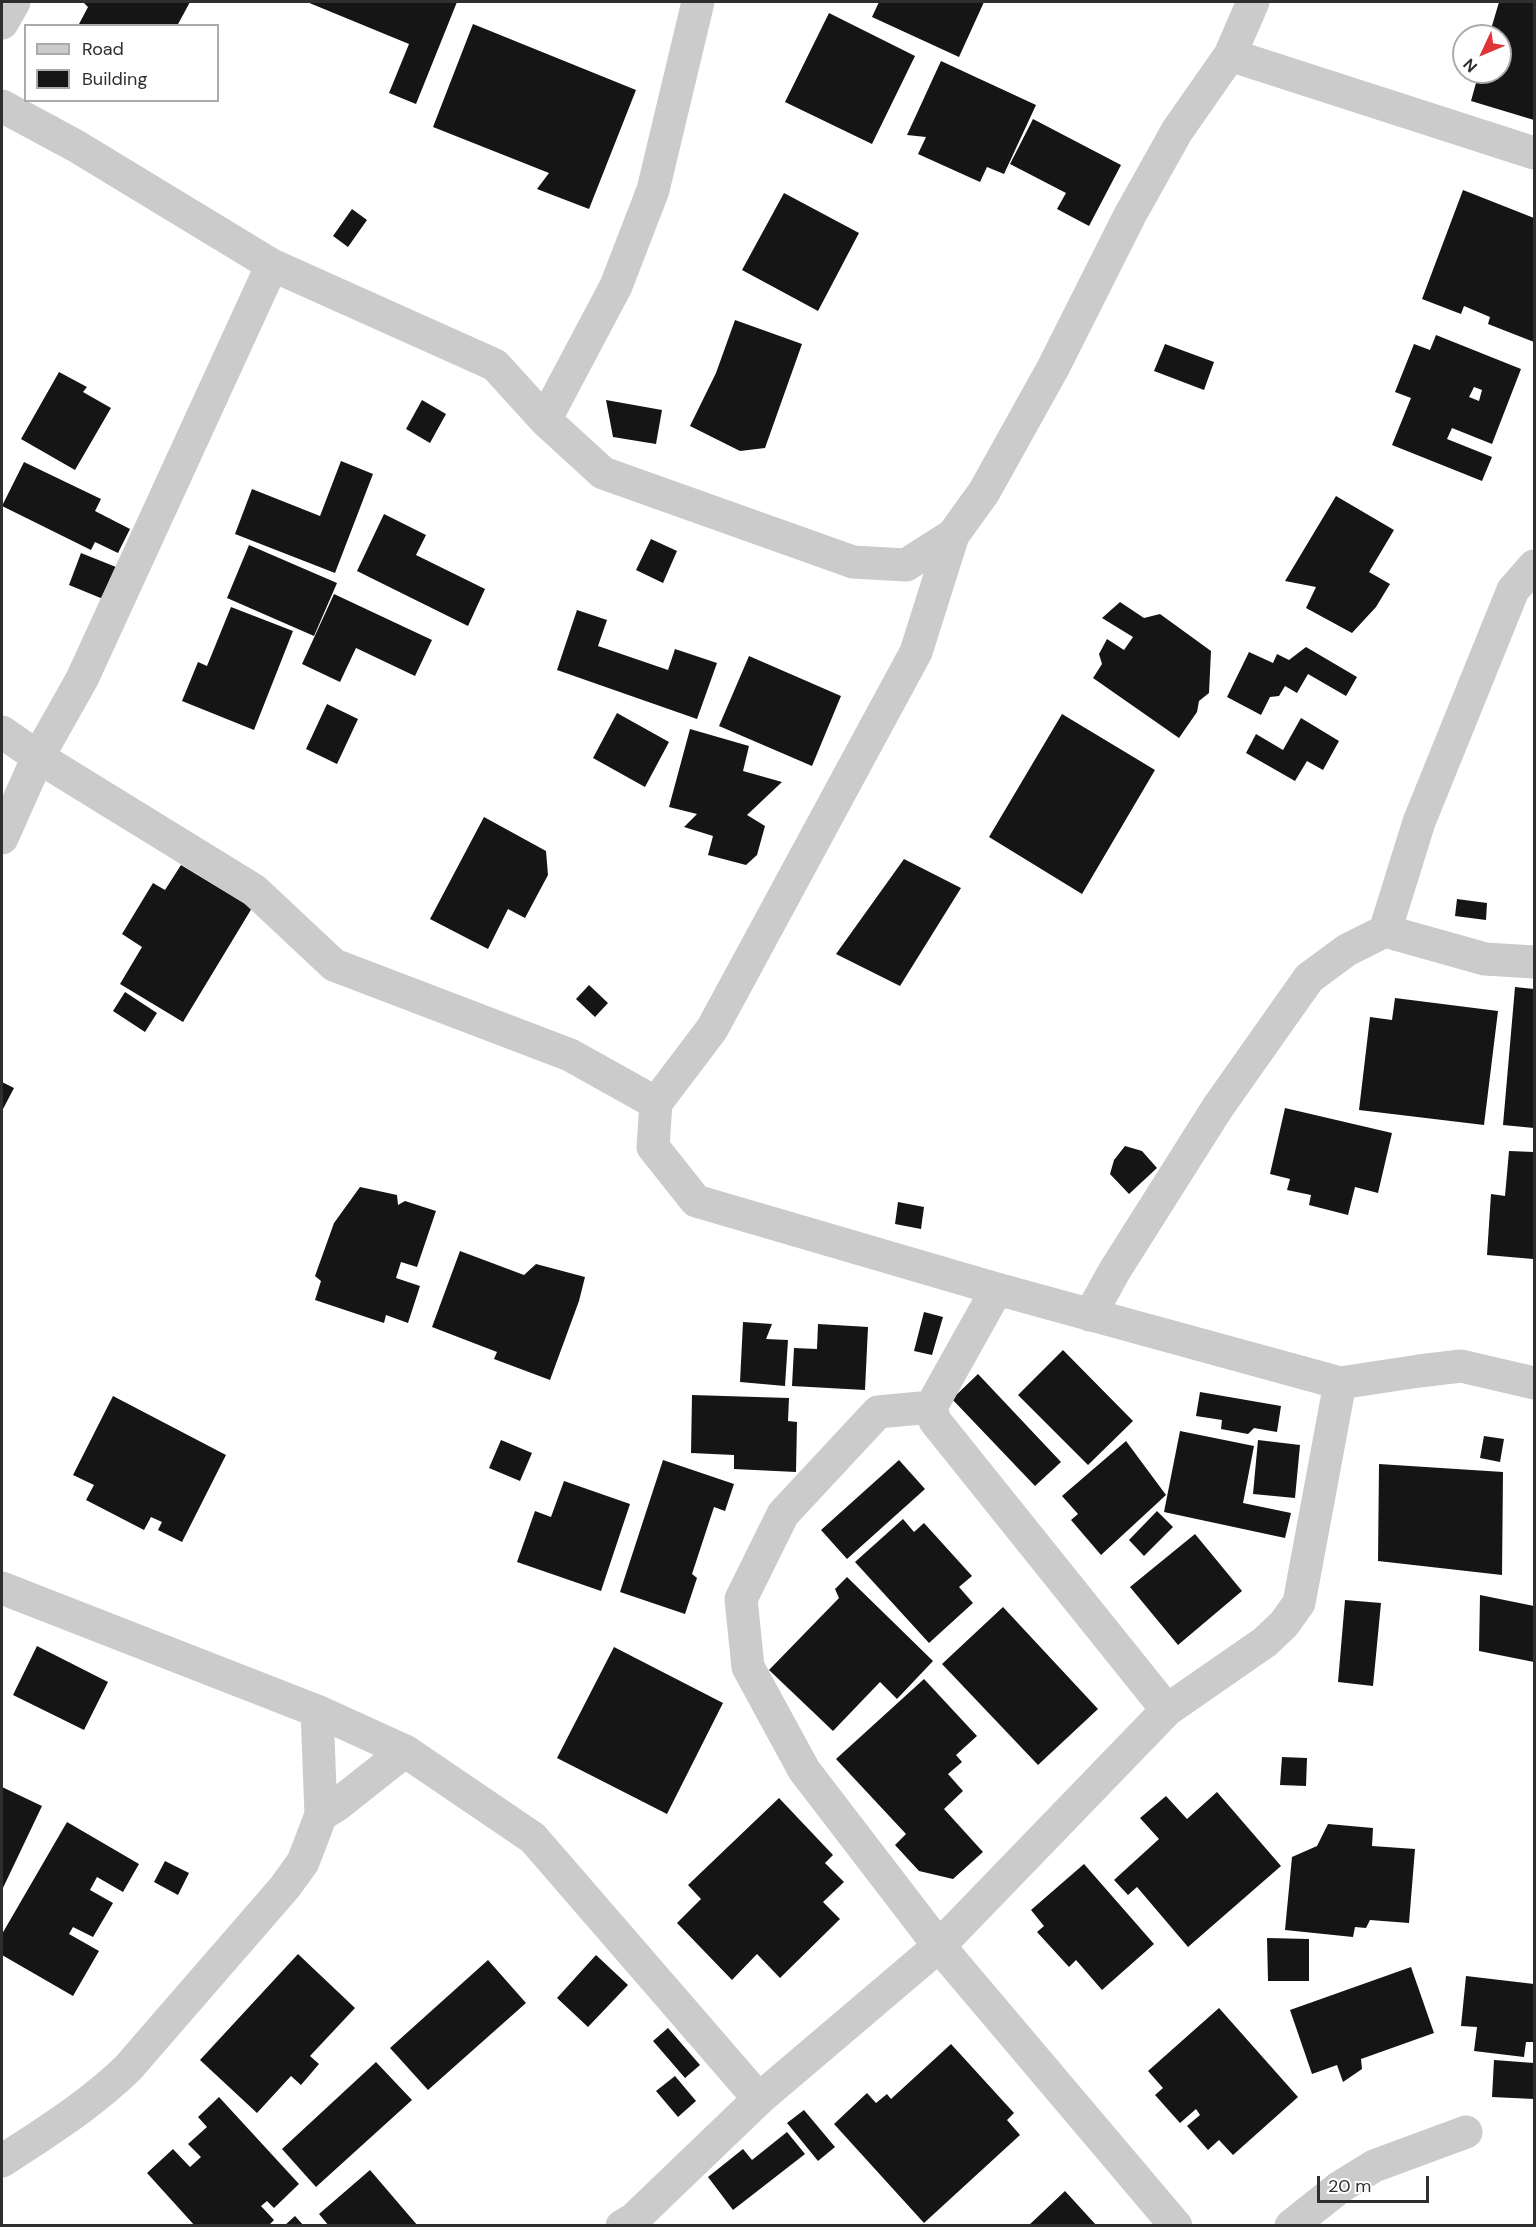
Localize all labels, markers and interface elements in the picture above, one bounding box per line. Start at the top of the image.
legend [24,24,219,102]
north arrow [1452,24,1512,84]
text: Road [82,37,124,61]
text: N [1459,54,1482,77]
text: Building [82,67,147,91]
scale bar [1320,2164,1432,2202]
text: 20 m [1328,2174,1371,2198]

